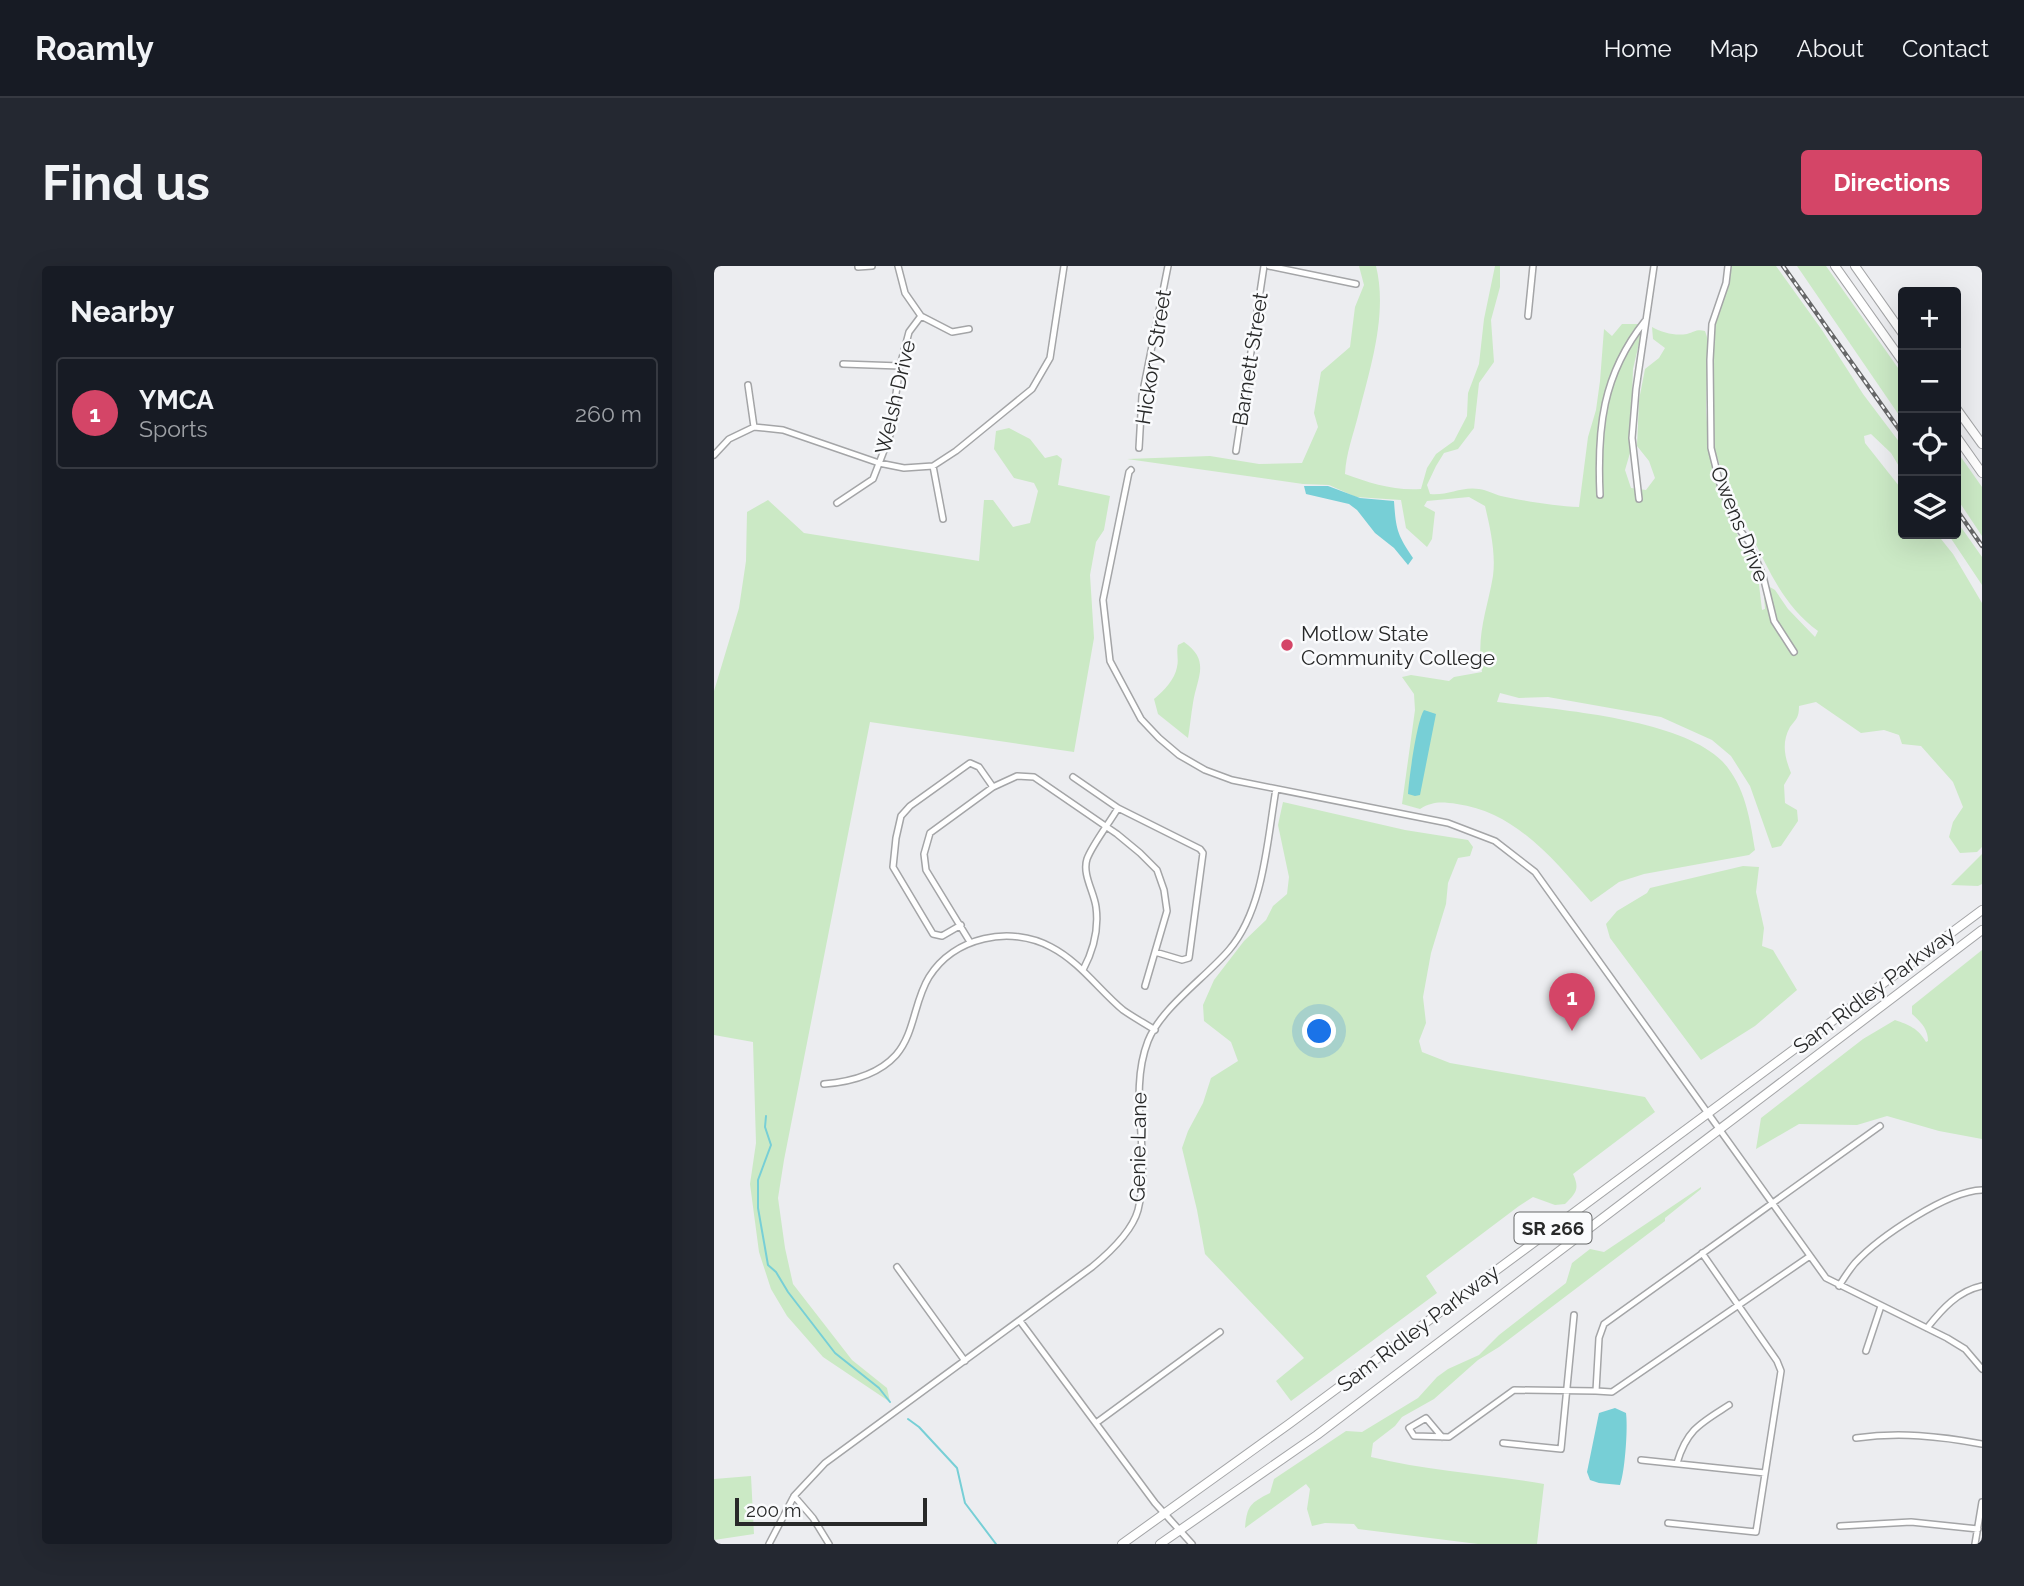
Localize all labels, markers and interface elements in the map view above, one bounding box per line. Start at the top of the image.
text: Roamly [35,29,154,68]
text: Home [1604,34,1672,63]
text: Map [1710,34,1758,63]
text: About [1796,34,1864,63]
text: Contact [1902,34,1989,63]
button: Directions [1801,150,1982,215]
text: Find us [42,154,210,211]
map controls [1898,287,1961,539]
button: + [1898,287,1961,350]
street label: Hickory Street [1130,288,1176,426]
street label: Barnett Street [1227,290,1273,428]
text: Nearby [70,294,174,329]
street label: Welsh Drive [870,337,920,457]
button: − [1898,350,1961,413]
text: YMCA [139,385,214,415]
text: 1 [89,400,101,427]
text: 260 m [575,400,642,427]
button: locate [1898,413,1961,476]
text: Sports [139,415,208,442]
street label: Owens Drive [1705,462,1775,586]
button: layers [1898,476,1961,539]
place label: Motlow State Community College [1301,621,1495,670]
marker: Motlow State Community College [1279,637,1295,653]
street label: Sam Ridley Parkway [1788,921,1960,1059]
pin: 1 [1549,973,1595,1031]
your location [1302,1014,1336,1048]
street label: Genie Lane [1125,1092,1151,1202]
road number: SR 266 [1514,1212,1592,1244]
street label: Sam Ridley Parkway [1332,1259,1504,1397]
scale bar [735,1495,928,1527]
text: 200 m [746,1499,801,1521]

